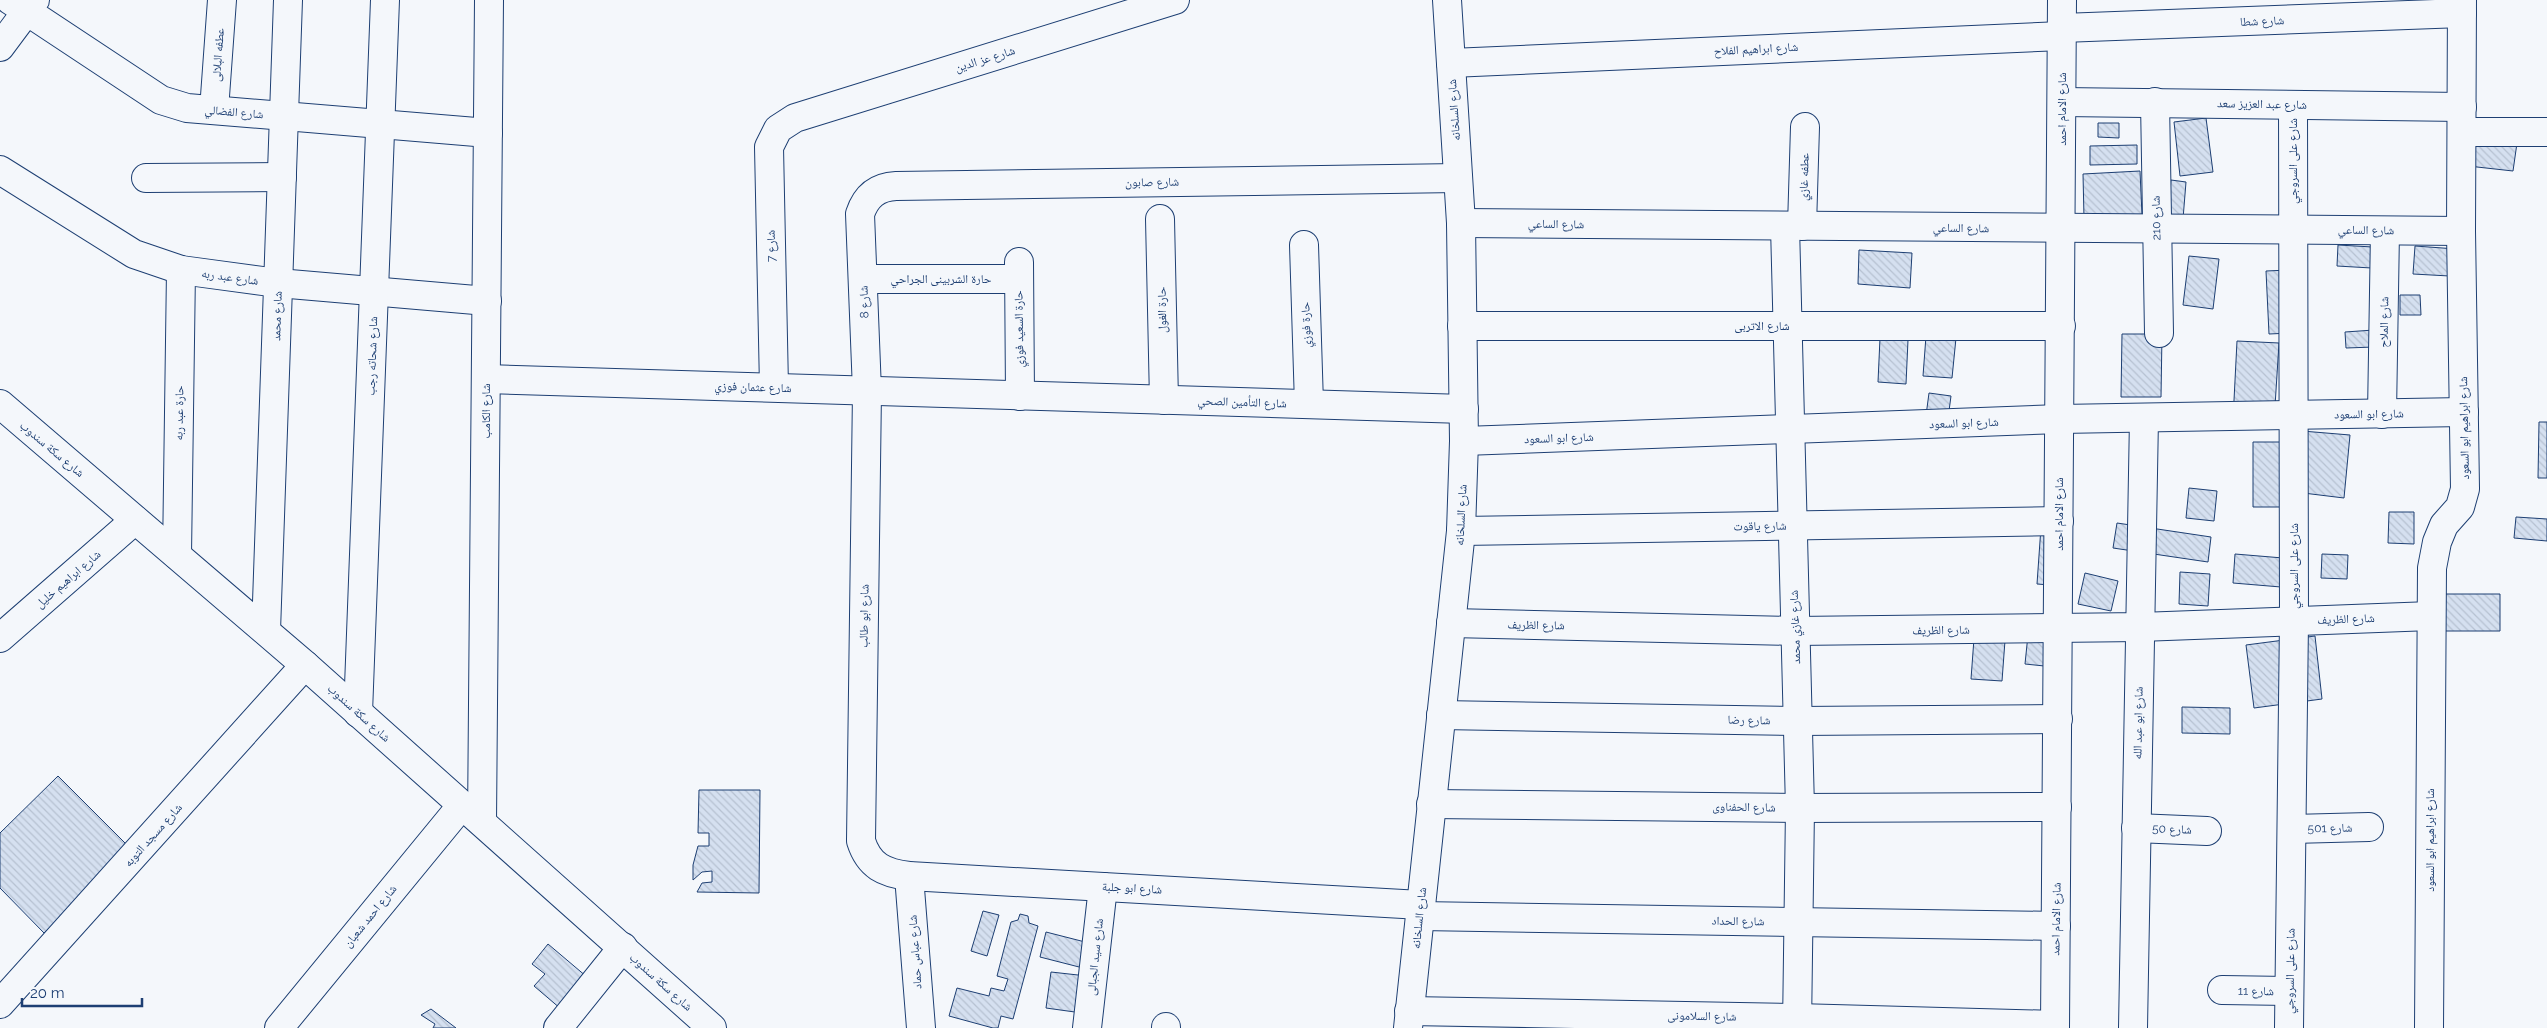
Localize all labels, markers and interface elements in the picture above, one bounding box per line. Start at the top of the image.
street label: شارع شطا [2240,13,2285,30]
street label: عطفه البلالى [209,28,227,82]
street label: شارع ابراهيم الفلاح [1713,40,1799,59]
street label: شارع عز الدين [953,43,1017,76]
street label: شارع الامام احمد [2055,72,2070,146]
street label: شارع السلخانه [1445,78,1464,141]
street label: شارع عبد العزيز سعد [2217,96,2307,113]
street label: شارع الفضالي [204,102,264,125]
street label: شارع على السروجي [2286,118,2303,204]
street label: عطفه غازي [1796,153,1815,201]
street label: شارع صابون [1125,175,1179,190]
street label: شارع 210 [2149,195,2164,240]
street label: شارع الساعي [1528,217,1585,235]
street label: شارع الساعي [1933,221,1990,239]
street label: شارع الساعي [2338,223,2395,241]
street label: شارع 7 [764,230,779,262]
street label: شارع عبد ربه [200,266,260,289]
street label: حارة الشربينى الجراحي [891,272,992,289]
street label: شارع 8 [856,285,873,319]
street label: حارة الغول [1155,286,1169,333]
street label: حارة السعيد فوزي [1011,290,1030,368]
street label: شارع محمد [269,291,286,341]
street label: شارع الملاح [2377,296,2392,348]
street label: حارة فوزي [1298,301,1317,348]
street label: شارع شحاته رجب [364,316,381,396]
street label: شارع الاتربى [1734,319,1790,334]
street label: شارع ابراهيم ابو السعود [2456,376,2473,480]
street label: شارع عثمان فوزي [714,379,792,398]
street label: شارع الكامب [479,383,494,439]
street label: حارة عبد ربه [172,385,187,441]
street label: شارع التأمين الصحي [1197,393,1287,414]
street label: شارع ابو السعود [2334,406,2404,423]
street label: شارع ابو السعود [1929,415,1999,432]
street label: شارع سكة سندوب [16,418,87,481]
street label: شارع ابو السعود [1524,430,1594,447]
street label: شارع الامام احمد [2052,477,2067,551]
street label: شارع السلخانه [1452,484,1471,546]
street label: شارع ياقوت [1733,519,1787,534]
street label: شارع على السروجي [2287,523,2304,609]
street label: شارع ابراهيم خليل [33,547,104,612]
street label: شارع ابو طالب [856,584,873,648]
street label: شارع غازي محمد [1787,589,1806,664]
street label: شارع الظريف [2317,611,2375,628]
street label: شارع الظريف [1507,617,1565,634]
street label: شارع الظريف [1912,622,1970,639]
street label: شارع سكة سندوب [324,681,393,746]
street label: شارع ابو عبد الله [2130,686,2147,760]
street label: شارع رضا [1727,713,1771,728]
street label: شارع ابراهيم ابو السعود [2423,788,2438,892]
street label: شارع الحفناوى [1712,799,1776,816]
street label: شارع مسجد التوبه [121,800,186,870]
street label: شارع 50 [2152,821,2192,838]
street label: شارع 501 [2307,821,2353,836]
street label: شارع ابو جلبة [1102,879,1163,898]
street label: شارع احمد شعبان [340,882,400,951]
street label: شارع الامام احمد [2048,882,2065,956]
street label: شارع السلخانه [1409,886,1430,950]
street label: شارع عباس حماد [905,914,926,990]
street label: شارع الحداد [1711,914,1765,929]
street label: شارع سيد الجبالى [1084,918,1107,996]
street label: شارع على السروجي [2282,928,2301,1014]
street label: شارع سكة سندوب [626,950,695,1015]
scale bar [22,976,142,1008]
text: 20 m [30,984,65,1002]
street label: شارع 11 [2238,984,2274,999]
street label: شارع السلامونى [1667,1008,1737,1025]

